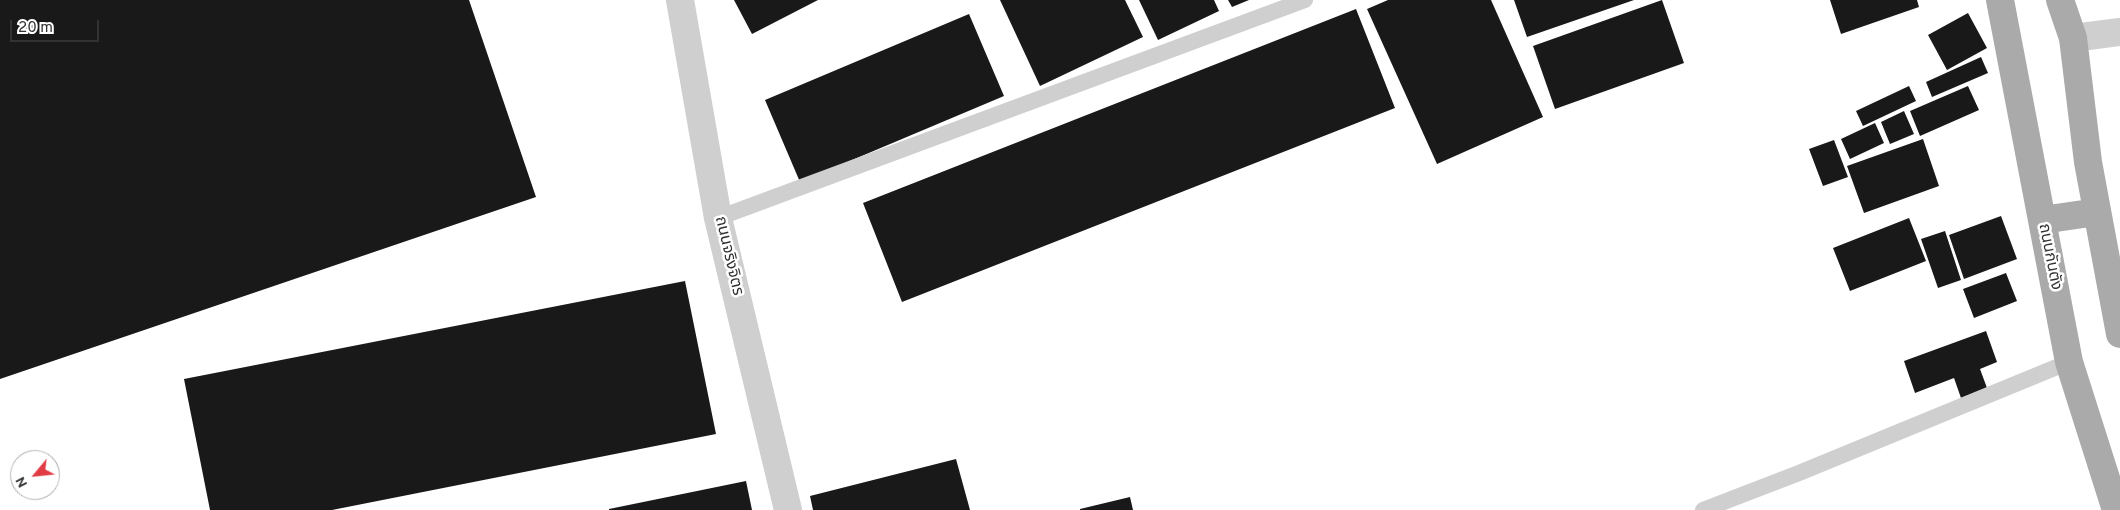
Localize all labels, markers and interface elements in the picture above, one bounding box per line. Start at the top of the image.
scale bar [12,10,101,42]
text: 20 m [18,19,53,38]
street label: ถนนจริงจิตร [710,215,746,297]
street label: ถนนกันตัง [2033,222,2065,292]
north arrow [10,450,60,500]
text: N [12,473,32,490]

